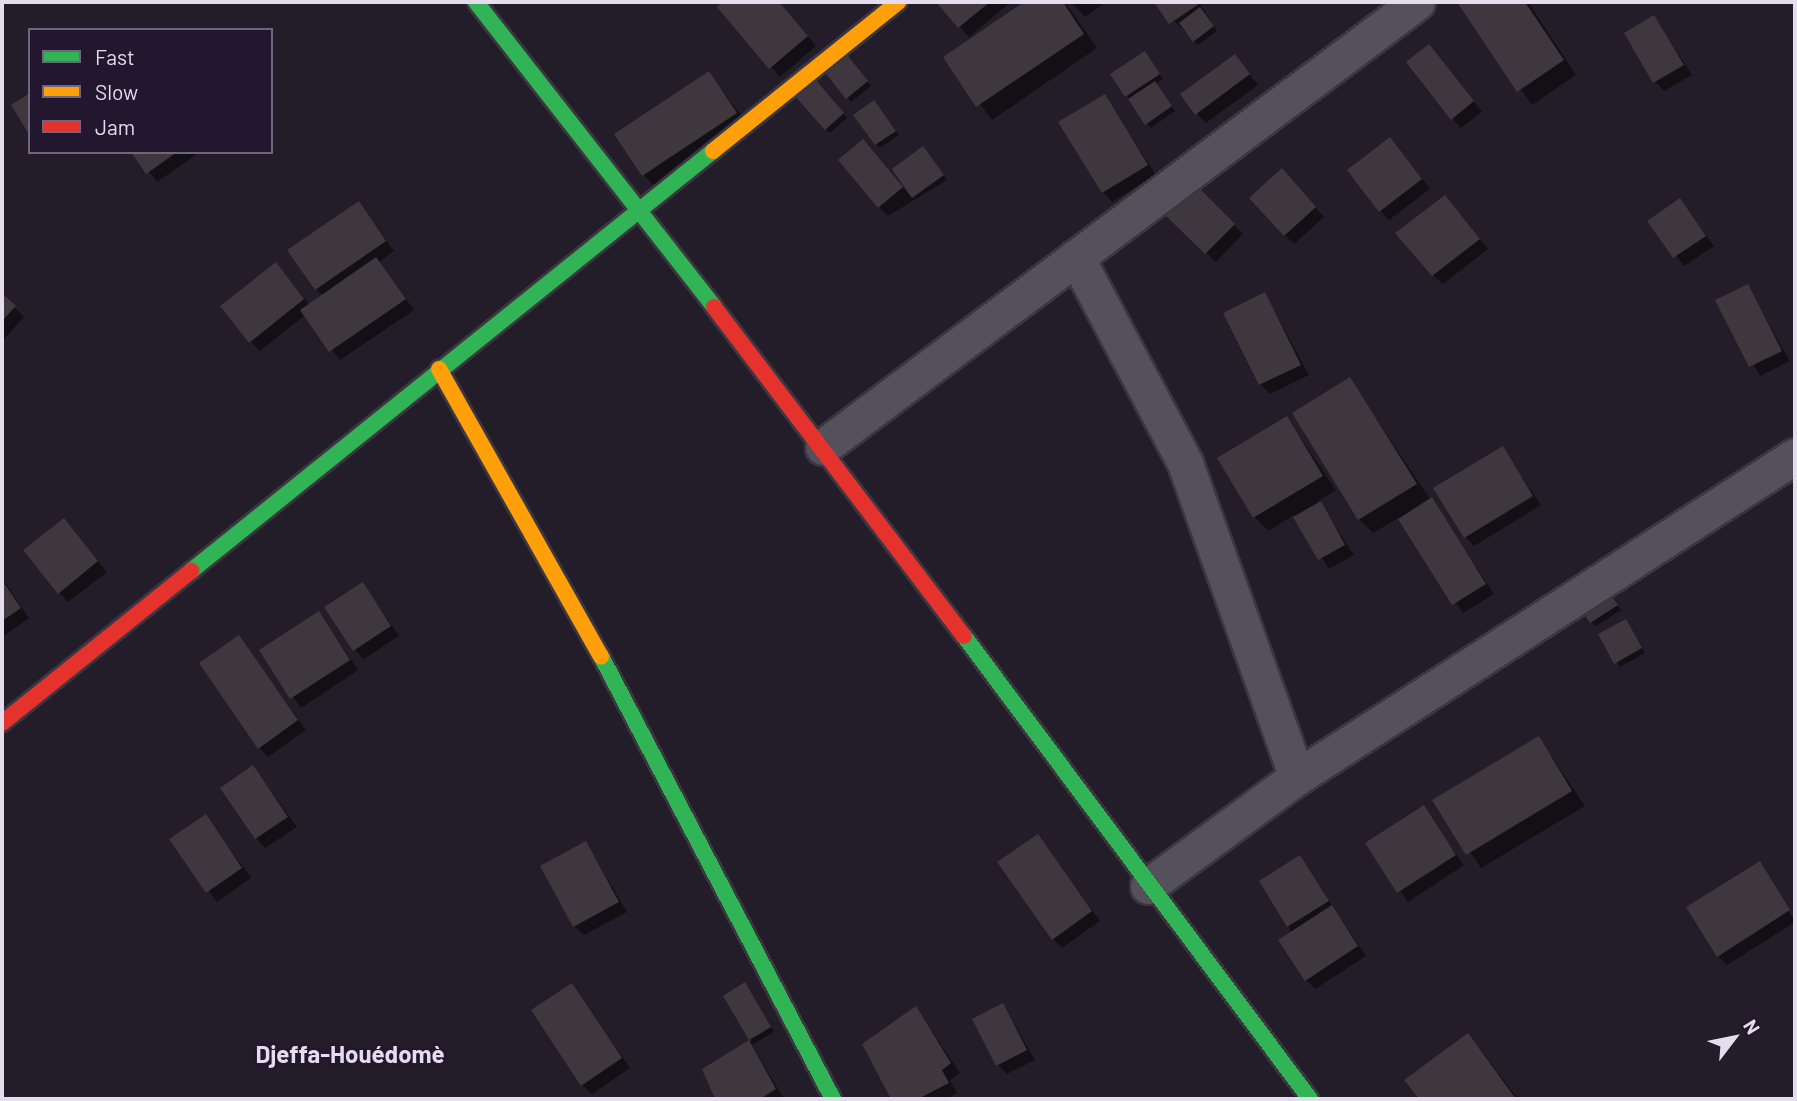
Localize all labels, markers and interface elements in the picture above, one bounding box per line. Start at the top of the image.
legend [28,28,273,154]
text: Fast [95,44,135,69]
text: Slow [95,79,138,104]
text: Jam [95,114,135,139]
north arrow [1699,1003,1769,1073]
text: N [1739,1015,1765,1038]
district label: Djeffa-Houédomè [255,1040,445,1068]

